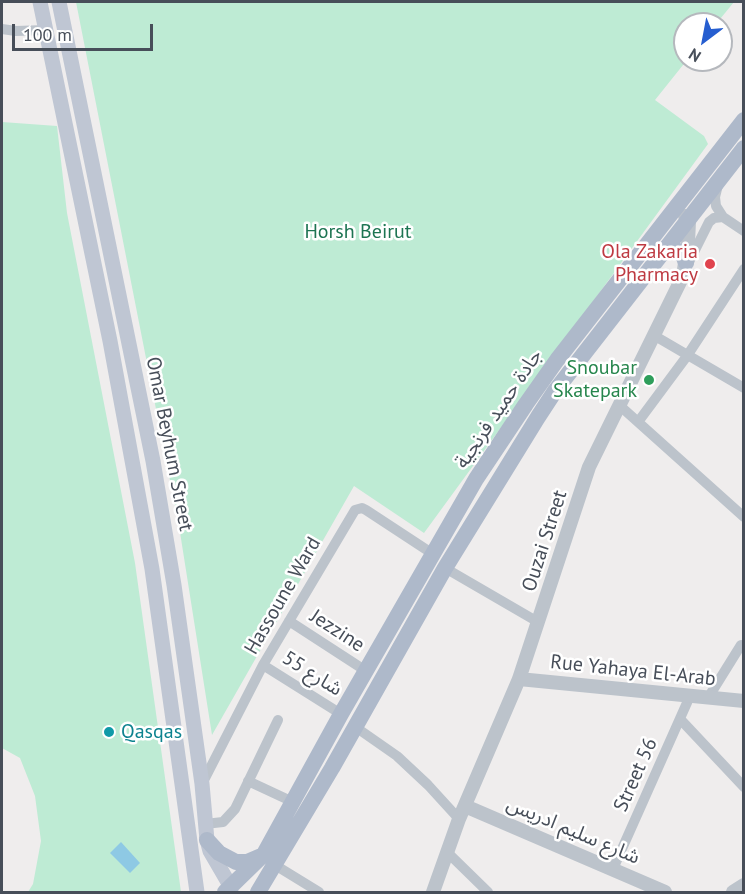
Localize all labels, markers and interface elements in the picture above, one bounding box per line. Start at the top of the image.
scale bar [15,12,156,50]
north arrow [673,12,733,72]
text: 100 m [23,23,72,46]
text: N [685,44,704,67]
park label: Horsh Beirut [304,220,412,244]
place label: Ola Zakaria Pharmacy [601,240,698,287]
marker: Ola Zakaria Pharmacy [703,257,717,271]
street label: جادة حميد فرنجية [450,345,548,473]
street label: Omar Beyhum Street [140,355,198,533]
place label: Snoubar Skatepark [553,356,637,403]
marker: Snoubar Skatepark [642,373,656,387]
street label: Ouzai Street [517,487,573,595]
street label: Hassoune Ward [240,533,326,659]
street label: Jezzine [305,605,369,657]
street label: شارع 55 [278,646,346,702]
street label: Rue Yahaya El-Arab [549,650,717,692]
place label: Qasqas [121,720,182,744]
marker: Qasqas [102,725,116,739]
street label: Street 56 [609,734,663,816]
street label: شارع سليم ادريس [503,792,643,870]

